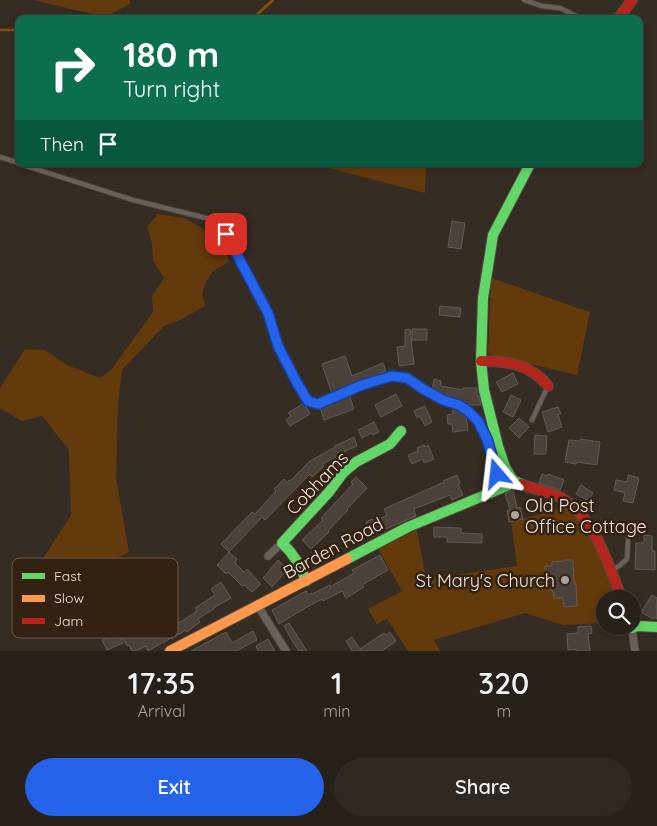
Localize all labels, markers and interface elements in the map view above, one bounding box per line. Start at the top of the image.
text: 180 m [123,32,219,76]
icon: right [40,35,105,100]
text: Turn right [123,75,220,103]
icon: arrive [94,130,122,158]
text: Then [40,132,84,156]
pin [205,213,247,255]
icon: arrive [212,220,240,248]
street label: Cobhams [281,446,353,520]
position arrow [470,447,522,499]
place label: Old Post Office Cottage [525,494,647,538]
marker: Old Post Office Cottage [509,509,521,521]
street label: Barden Road [279,512,387,584]
legend [12,558,178,638]
text: Fast [54,567,82,585]
place label: St Mary's Church [416,569,555,592]
marker: St Mary's Church [559,574,571,586]
text: Slow [54,589,84,607]
map controls [596,590,641,635]
button: search [596,590,641,635]
text: Jam [54,612,83,630]
text: 17:35 [128,664,196,702]
text: 1 [331,664,343,702]
text: 320 [478,664,529,702]
text: Arrival [138,701,186,721]
text: min [323,701,351,721]
text: m [496,701,511,721]
button: Exit [25,758,324,816]
button: Share [334,758,632,816]

